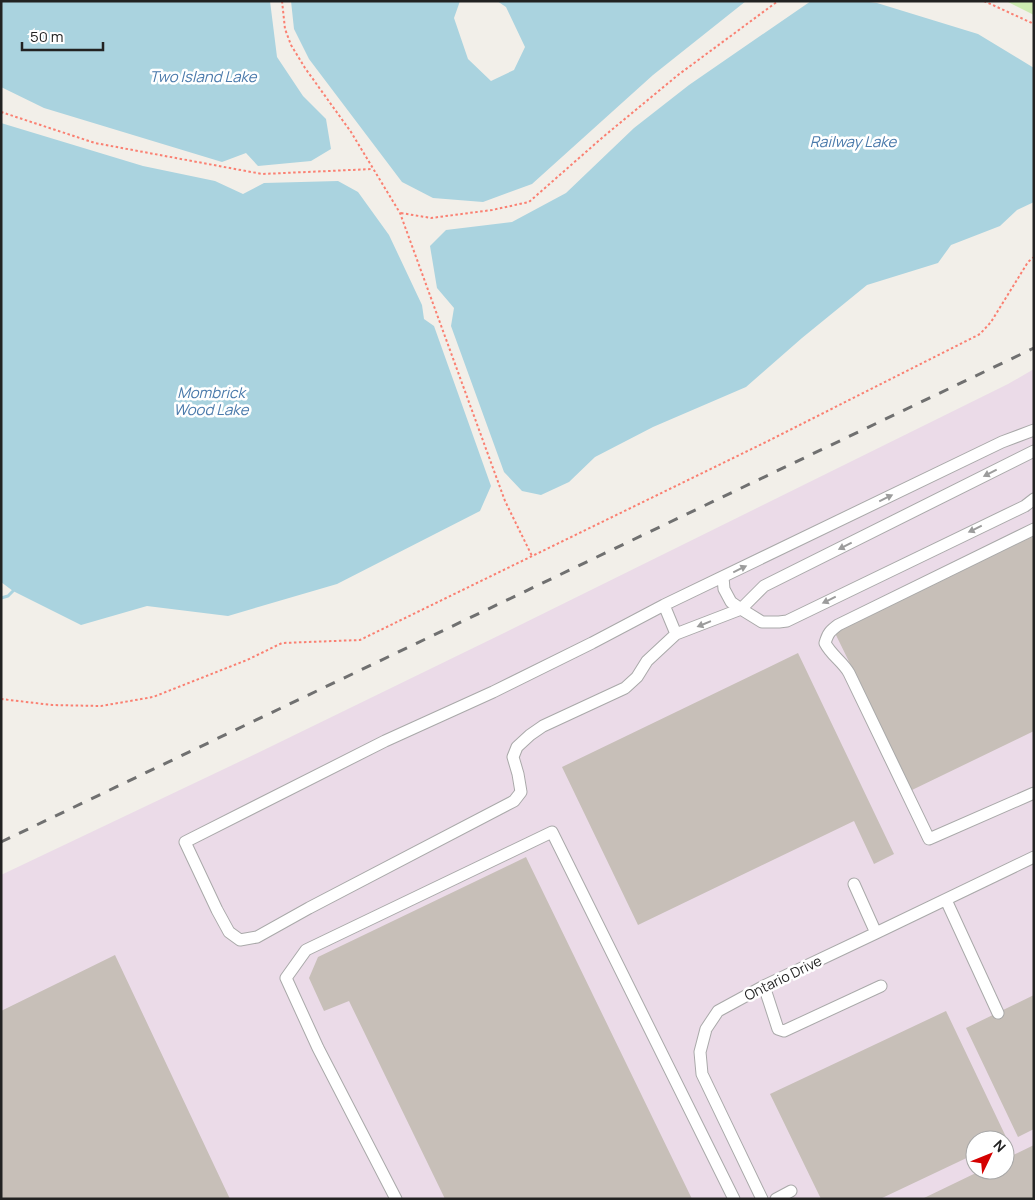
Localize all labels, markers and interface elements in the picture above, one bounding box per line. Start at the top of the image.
scale bar [22,20,104,52]
text: 50 m [30,26,64,47]
water label: Two Island Lake [149,66,258,87]
water label: Railway Lake [810,131,898,152]
water label: Mombrick Wood Lake [174,382,250,420]
one-way arrow [983,469,997,477]
one-way arrow [879,494,893,502]
one-way arrow [968,525,982,533]
one-way arrow [838,542,852,550]
one-way arrow [733,565,747,573]
one-way arrow [822,597,836,605]
one-way arrow [697,620,711,628]
street label: Ontario Drive [741,951,825,1004]
north arrow [965,1130,1015,1180]
text: N [989,1136,1010,1156]

